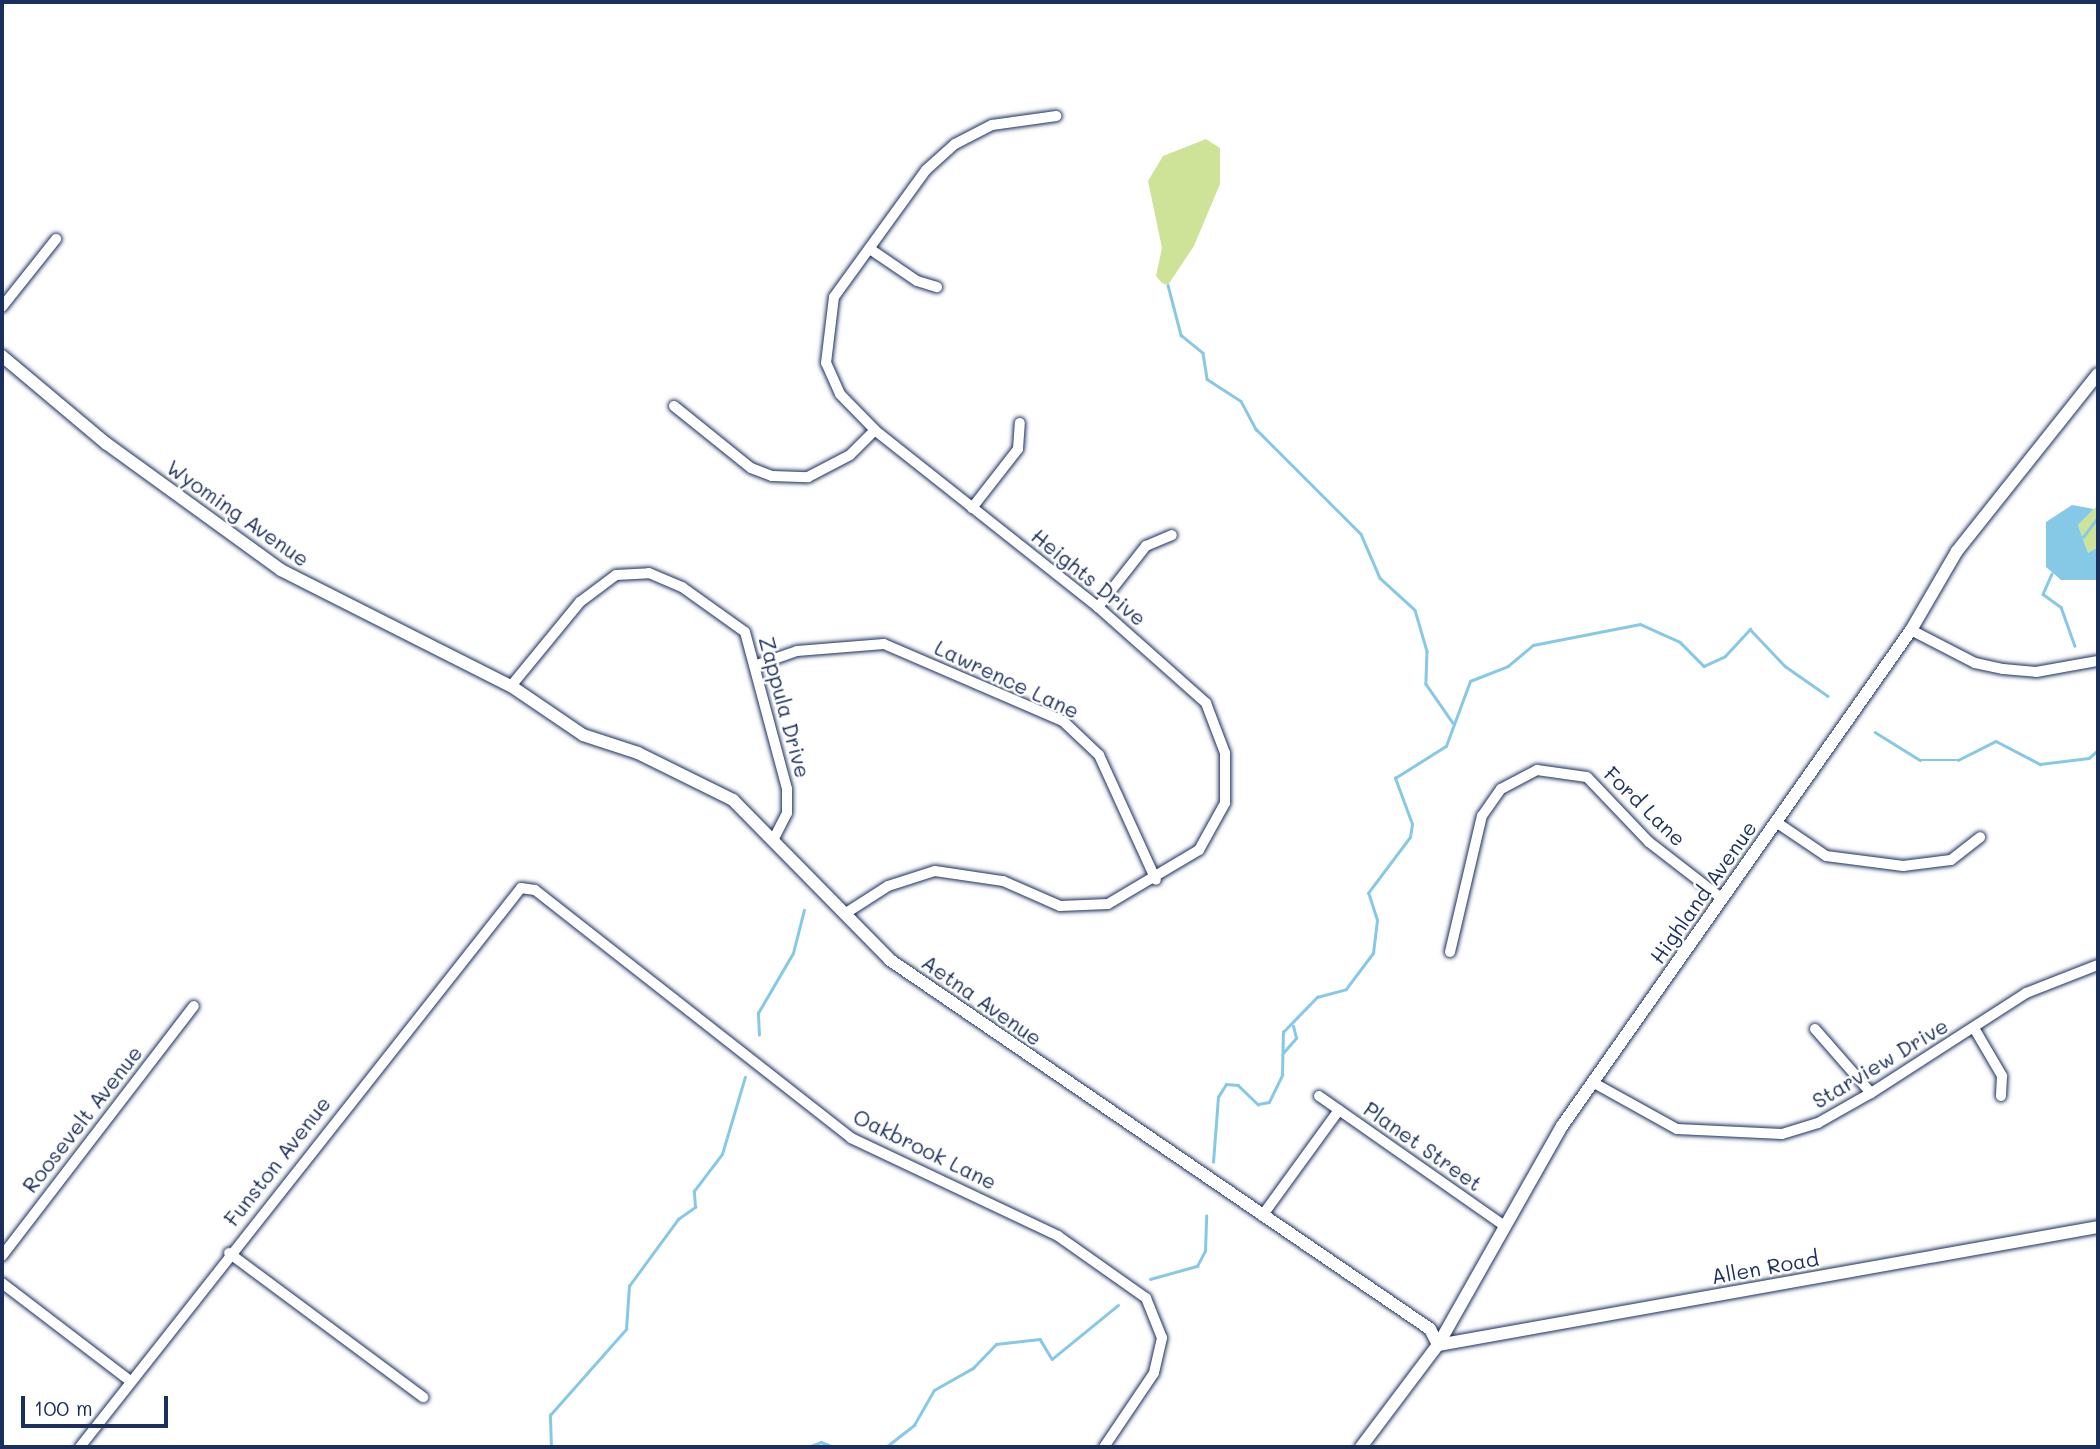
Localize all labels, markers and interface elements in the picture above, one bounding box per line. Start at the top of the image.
street label: Wyoming Avenue [162,454,314,572]
street label: Heights Drive [1027,523,1151,631]
street label: Zappula Drive [754,634,816,780]
street label: Lawrence Lane [931,635,1083,723]
street label: Ford Lane [1599,761,1691,851]
street label: Highland Avenue [1644,816,1762,968]
street label: Aetna Avenue [917,949,1047,1051]
street label: Starview Drive [1808,1013,1952,1113]
street label: Roosevelt Avenue [17,1040,147,1198]
street label: Funston Avenue [219,1091,335,1231]
street label: Planet Street [1359,1096,1487,1196]
street label: Oakbrook Lane [849,1103,1001,1195]
street label: Allen Road [1709,1245,1821,1289]
scale bar [24,1382,172,1426]
text: 100 m [34,1394,93,1421]

